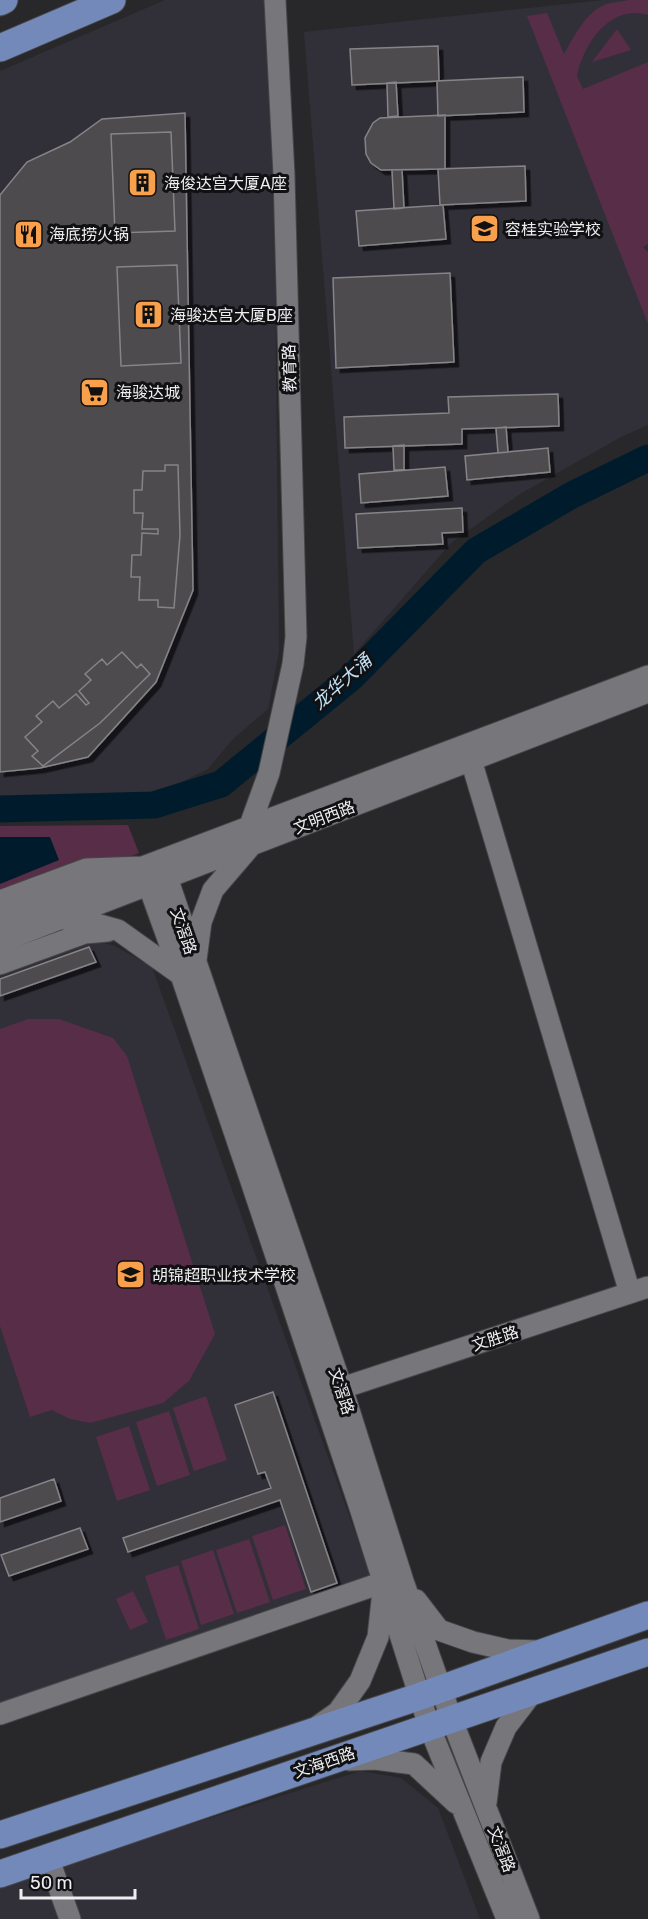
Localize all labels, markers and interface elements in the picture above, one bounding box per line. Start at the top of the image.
building icon: 海俊达宫大厦A座 [127,167,159,199]
place label: 海俊达宫大厦A座 [164,174,287,193]
school or university icon: 容桂实验学校 [468,213,500,245]
restaurant icon: 海底捞火锅 [12,218,44,250]
place label: 容桂实验学校 [505,220,601,239]
place label: 海底捞火锅 [49,225,129,244]
building icon: 海骏达宫大厦B座 [133,299,165,331]
place label: 海骏达宫大厦B座 [170,306,293,325]
street label: 教育路 [280,344,299,392]
supermarket icon: 海骏达城 [79,376,111,408]
place label: 海骏达城 [116,383,180,402]
water label: 龙华大涌 [308,648,378,714]
street label: 文明西路 [291,797,357,838]
street label: 文滘路 [167,905,200,957]
school or university icon: 胡锦超职业技术学校 [115,1259,147,1291]
place label: 胡锦超职业技术学校 [152,1266,296,1285]
street label: 文胜路 [469,1322,521,1355]
street label: 文滘路 [325,1365,358,1417]
street label: 文海西路 [291,1743,358,1782]
street label: 文滘路 [484,1823,519,1875]
scale bar [21,1862,135,1900]
text: 50 m [30,1872,73,1894]

